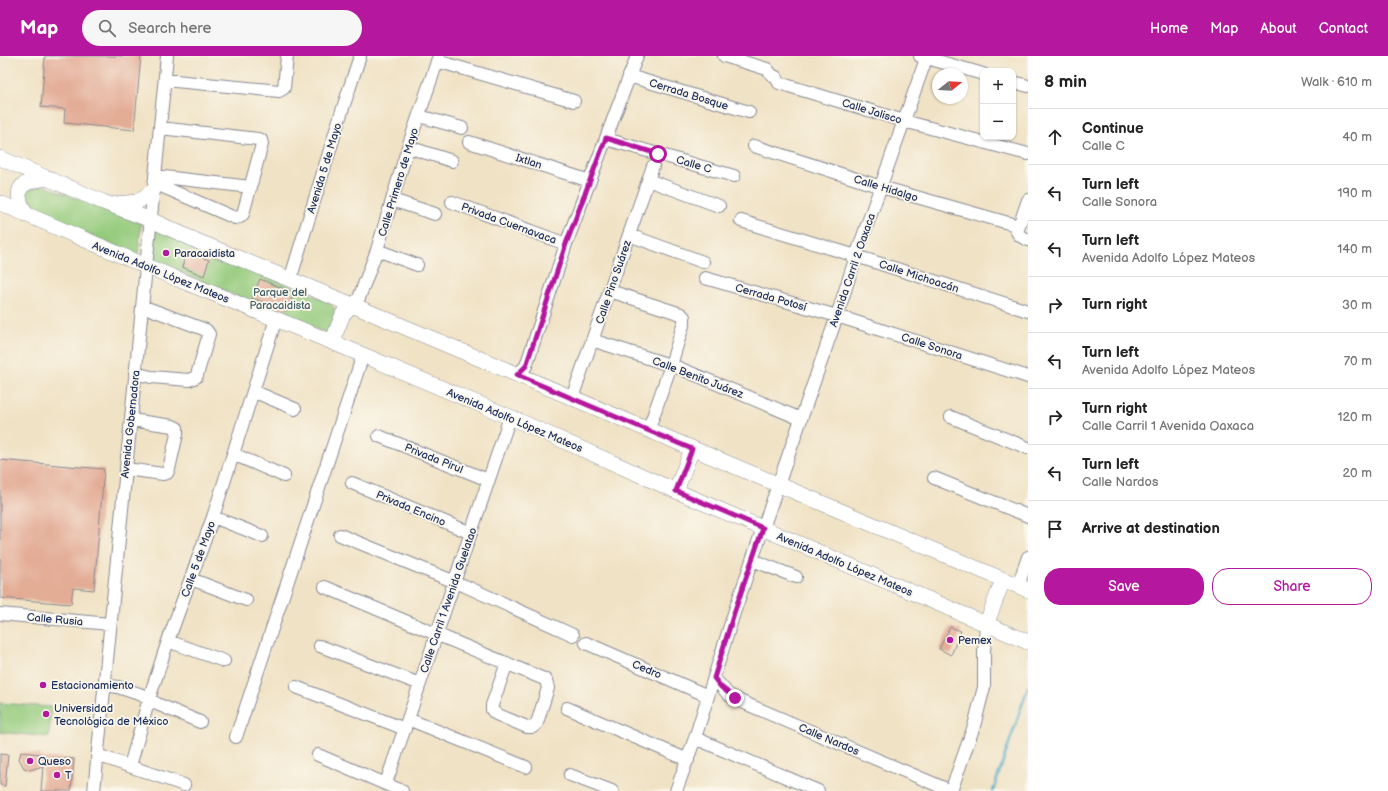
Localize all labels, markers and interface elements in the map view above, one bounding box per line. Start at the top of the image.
search box [82,10,362,46]
text: Map [20,17,58,40]
icon: search [96,17,118,39]
text: Search here [128,19,211,38]
text: Home [1150,20,1188,37]
text: Map [1210,20,1238,37]
text: About [1260,20,1297,37]
text: Contact [1319,20,1368,37]
north arrow [932,68,968,104]
map controls [980,68,1016,140]
button: + [980,68,1016,104]
text: 8 min [1044,72,1087,92]
text: Walk · 610 m [1301,74,1372,90]
street label: Cerrada Bosque [648,76,730,113]
street label: Calle Jalisco [840,96,903,127]
button: − [980,104,1016,140]
text: Continue [1082,119,1144,138]
street label: Avenida 5 de Mayo [305,121,344,215]
street label: Calle Primero de Mayo [376,126,421,238]
icon: ahead [1044,126,1066,148]
text: 40 m [1342,129,1372,145]
text: Calle C [1082,138,1125,154]
route start [649,145,667,163]
street label: Ixtlan [514,151,544,172]
street label: Calle C [675,153,713,176]
street label: Calle Hidalgo [852,173,920,204]
text: Turn left [1082,175,1139,194]
icon: left [1044,182,1066,204]
text: 190 m [1338,185,1372,201]
text: Calle Sonora [1082,194,1157,210]
street label: Privada Cuernavaca [459,200,558,247]
street label: Avenida Carril 2 Oaxaca [827,212,878,329]
text: Turn left [1082,231,1139,250]
street label: Calle Pino Suárez [593,238,634,326]
icon: left [1044,238,1066,260]
street label: Avenida Adolfo López Mateos [90,239,232,306]
text: 140 m [1337,241,1372,257]
place label: Paracaidista [174,247,235,260]
marker: Paracaidista [161,248,171,258]
text: Avenida Adolfo López Mateos [1082,250,1255,266]
street label: Calle Michoacán [877,257,960,296]
street label: Cerrada Potosí [734,281,808,314]
park label: Parque del Paracaidista [250,286,310,312]
icon: right [1044,294,1066,316]
text: Turn right [1082,295,1147,314]
text: 30 m [1342,297,1372,313]
street label: Calle Sonora [900,330,964,362]
text: Turn left [1082,343,1139,362]
icon: left [1044,350,1066,372]
text: 70 m [1344,353,1372,369]
street label: Calle Benito Juárez [650,354,746,401]
text: Avenida Adolfo López Mateos [1082,362,1255,378]
street label: Avenida Gobernadora [118,369,143,479]
street label: Avenida Adolfo López Mateos [445,386,585,455]
text: Turn right [1082,399,1147,418]
icon: right [1044,406,1066,428]
text: 120 m [1337,409,1372,425]
text: Calle Carril 1 Avenida Oaxaca [1082,418,1254,434]
street label: Privada Pirul [403,441,465,476]
text: Turn left [1082,455,1139,474]
icon: left [1044,462,1066,484]
text: 20 m [1342,465,1372,481]
text: Calle Nardos [1082,474,1158,490]
street label: Privada Encino [374,488,448,529]
icon: arrive [1044,518,1066,540]
street label: Calle 5 de Mayo [179,519,218,599]
text: Arrive at destination [1082,519,1220,538]
street label: Calle Carril 1 Avenida Guelatao [417,526,480,675]
street label: Avenida Adolfo López Mateos [775,530,915,599]
button: Save [1044,568,1204,605]
button: Share [1212,568,1372,605]
street label: Calle Rusia [26,611,84,628]
place label: Pemex [958,634,992,647]
marker: Pemex [945,635,955,645]
street label: Cedro [630,657,663,681]
place label: Estacionamiento [51,679,134,692]
marker: Estacionamiento [38,680,48,690]
route end [726,689,744,707]
place label: Universidad Tecnológica de México [54,702,169,728]
marker: Universidad Tecnológica de México [41,709,51,719]
street label: Calle Nardos [797,721,862,758]
place label: Queso [38,755,71,768]
marker: Queso [25,756,35,766]
place label: T [65,769,72,782]
marker: T [52,770,62,780]

